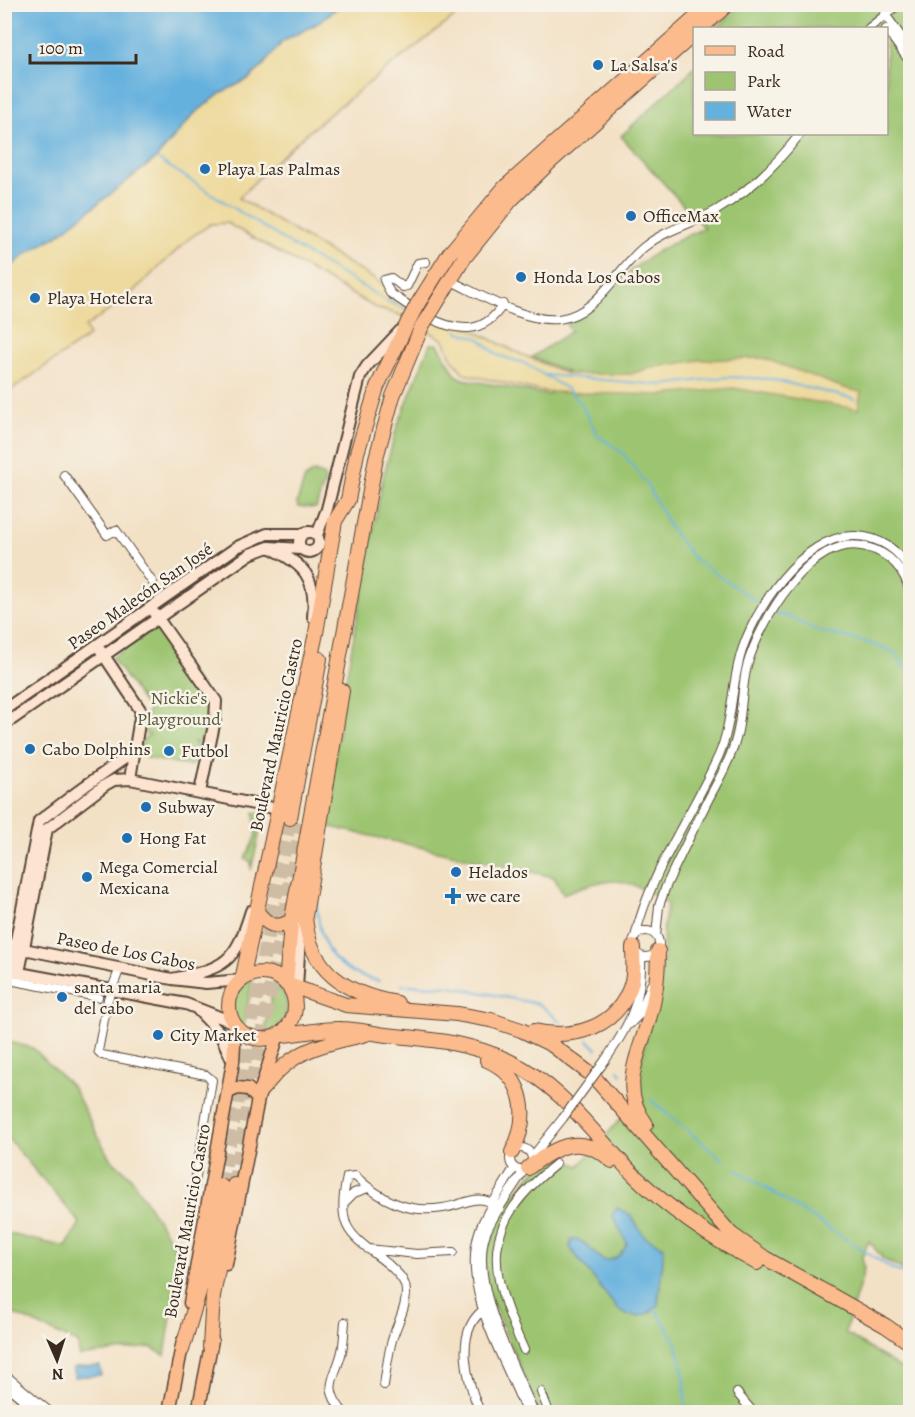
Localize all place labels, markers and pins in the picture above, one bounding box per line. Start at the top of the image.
place label: La Salsa's [610,53,678,77]
marker: La Salsa's [591,58,605,72]
place label: Playa Las Palmas [217,157,340,181]
marker: Playa Las Palmas [198,162,212,176]
place label: OfficeMax [643,204,719,228]
marker: OfficeMax [624,209,638,223]
place label: Honda Los Cabos [533,265,661,289]
marker: Honda Los Cabos [514,270,528,284]
place label: Playa Hotelera [47,286,153,310]
marker: Playa Hotelera [28,291,42,305]
place label: Cabo Dolphins [42,737,151,761]
place label: Futbol [181,739,229,763]
marker: Cabo Dolphins [23,742,37,756]
marker: Futbol [162,744,176,758]
place label: Subway [158,795,216,819]
marker: Subway [139,800,153,814]
place label: Hong Fat [139,826,206,850]
marker: Hong Fat [120,831,134,845]
place label: Mega Comercial Mexicana [99,855,218,900]
place label: Helados [468,860,528,884]
marker: Helados [449,865,463,879]
marker: Mega Comercial Mexicana [80,870,94,884]
place label: we care [465,884,521,908]
marker: we care [444,887,462,905]
place label: santa maria del cabo [74,975,162,1020]
marker: santa maria del cabo [55,990,69,1004]
place label: City Market [170,1023,257,1047]
marker: City Market [151,1028,165,1042]

